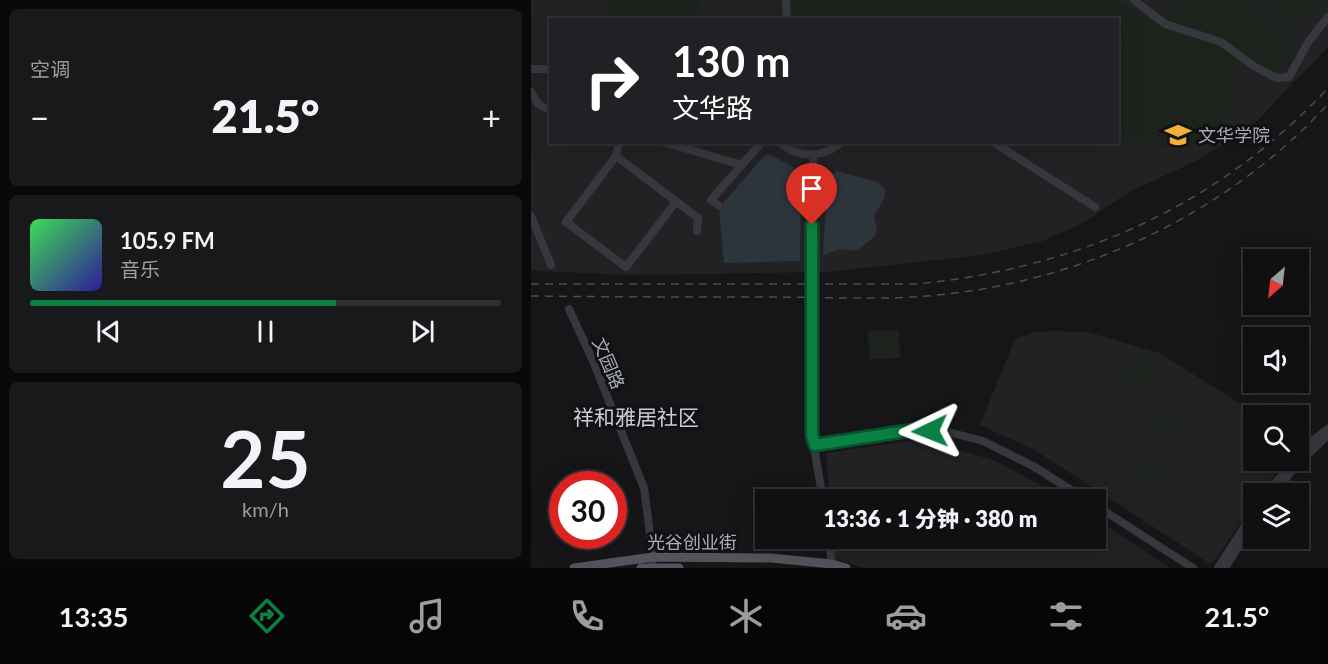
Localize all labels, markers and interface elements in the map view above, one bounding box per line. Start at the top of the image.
text: 130 m [672,36,790,86]
icon: right [573,42,651,120]
text: 空调 [30,57,70,81]
text: 21.5° [212,89,319,143]
text: 文华路 [672,91,753,124]
text: − [30,97,49,137]
text: + [482,97,501,137]
school or university icon: 文华学院 [1163,120,1193,150]
place label: 文华学院 [1198,124,1270,146]
pin [786,163,837,225]
icon: arrive [795,172,828,205]
text: 105.9 FM [120,227,215,254]
north arrow [1243,249,1309,315]
map controls [1243,249,1309,549]
text: 音乐 [120,257,160,281]
icon: previous [92,315,125,348]
icon: pause [249,315,282,348]
icon: next [406,315,439,348]
button: sound [1243,327,1309,393]
street label: 文园路 [588,334,630,392]
position arrow [898,399,962,463]
district label: 祥和雅居社区 [573,404,699,429]
button: search [1243,405,1309,471]
text: 25 [220,411,311,505]
speed limit sign: 30 [549,471,627,549]
button: layers [1243,483,1309,549]
text: km/h [242,497,289,521]
text: 13:36 · 1 分钟 · 380 m [824,505,1037,532]
street label: 光谷创业街 [647,531,737,553]
icon: directions [246,595,288,637]
icon: music [406,595,448,637]
icon: phone [566,595,608,637]
icon: climate [725,595,767,637]
icon: car [885,595,927,637]
icon: filters [1045,595,1087,637]
text: 13:35 [59,600,128,633]
text: 21.5° [1204,600,1269,633]

